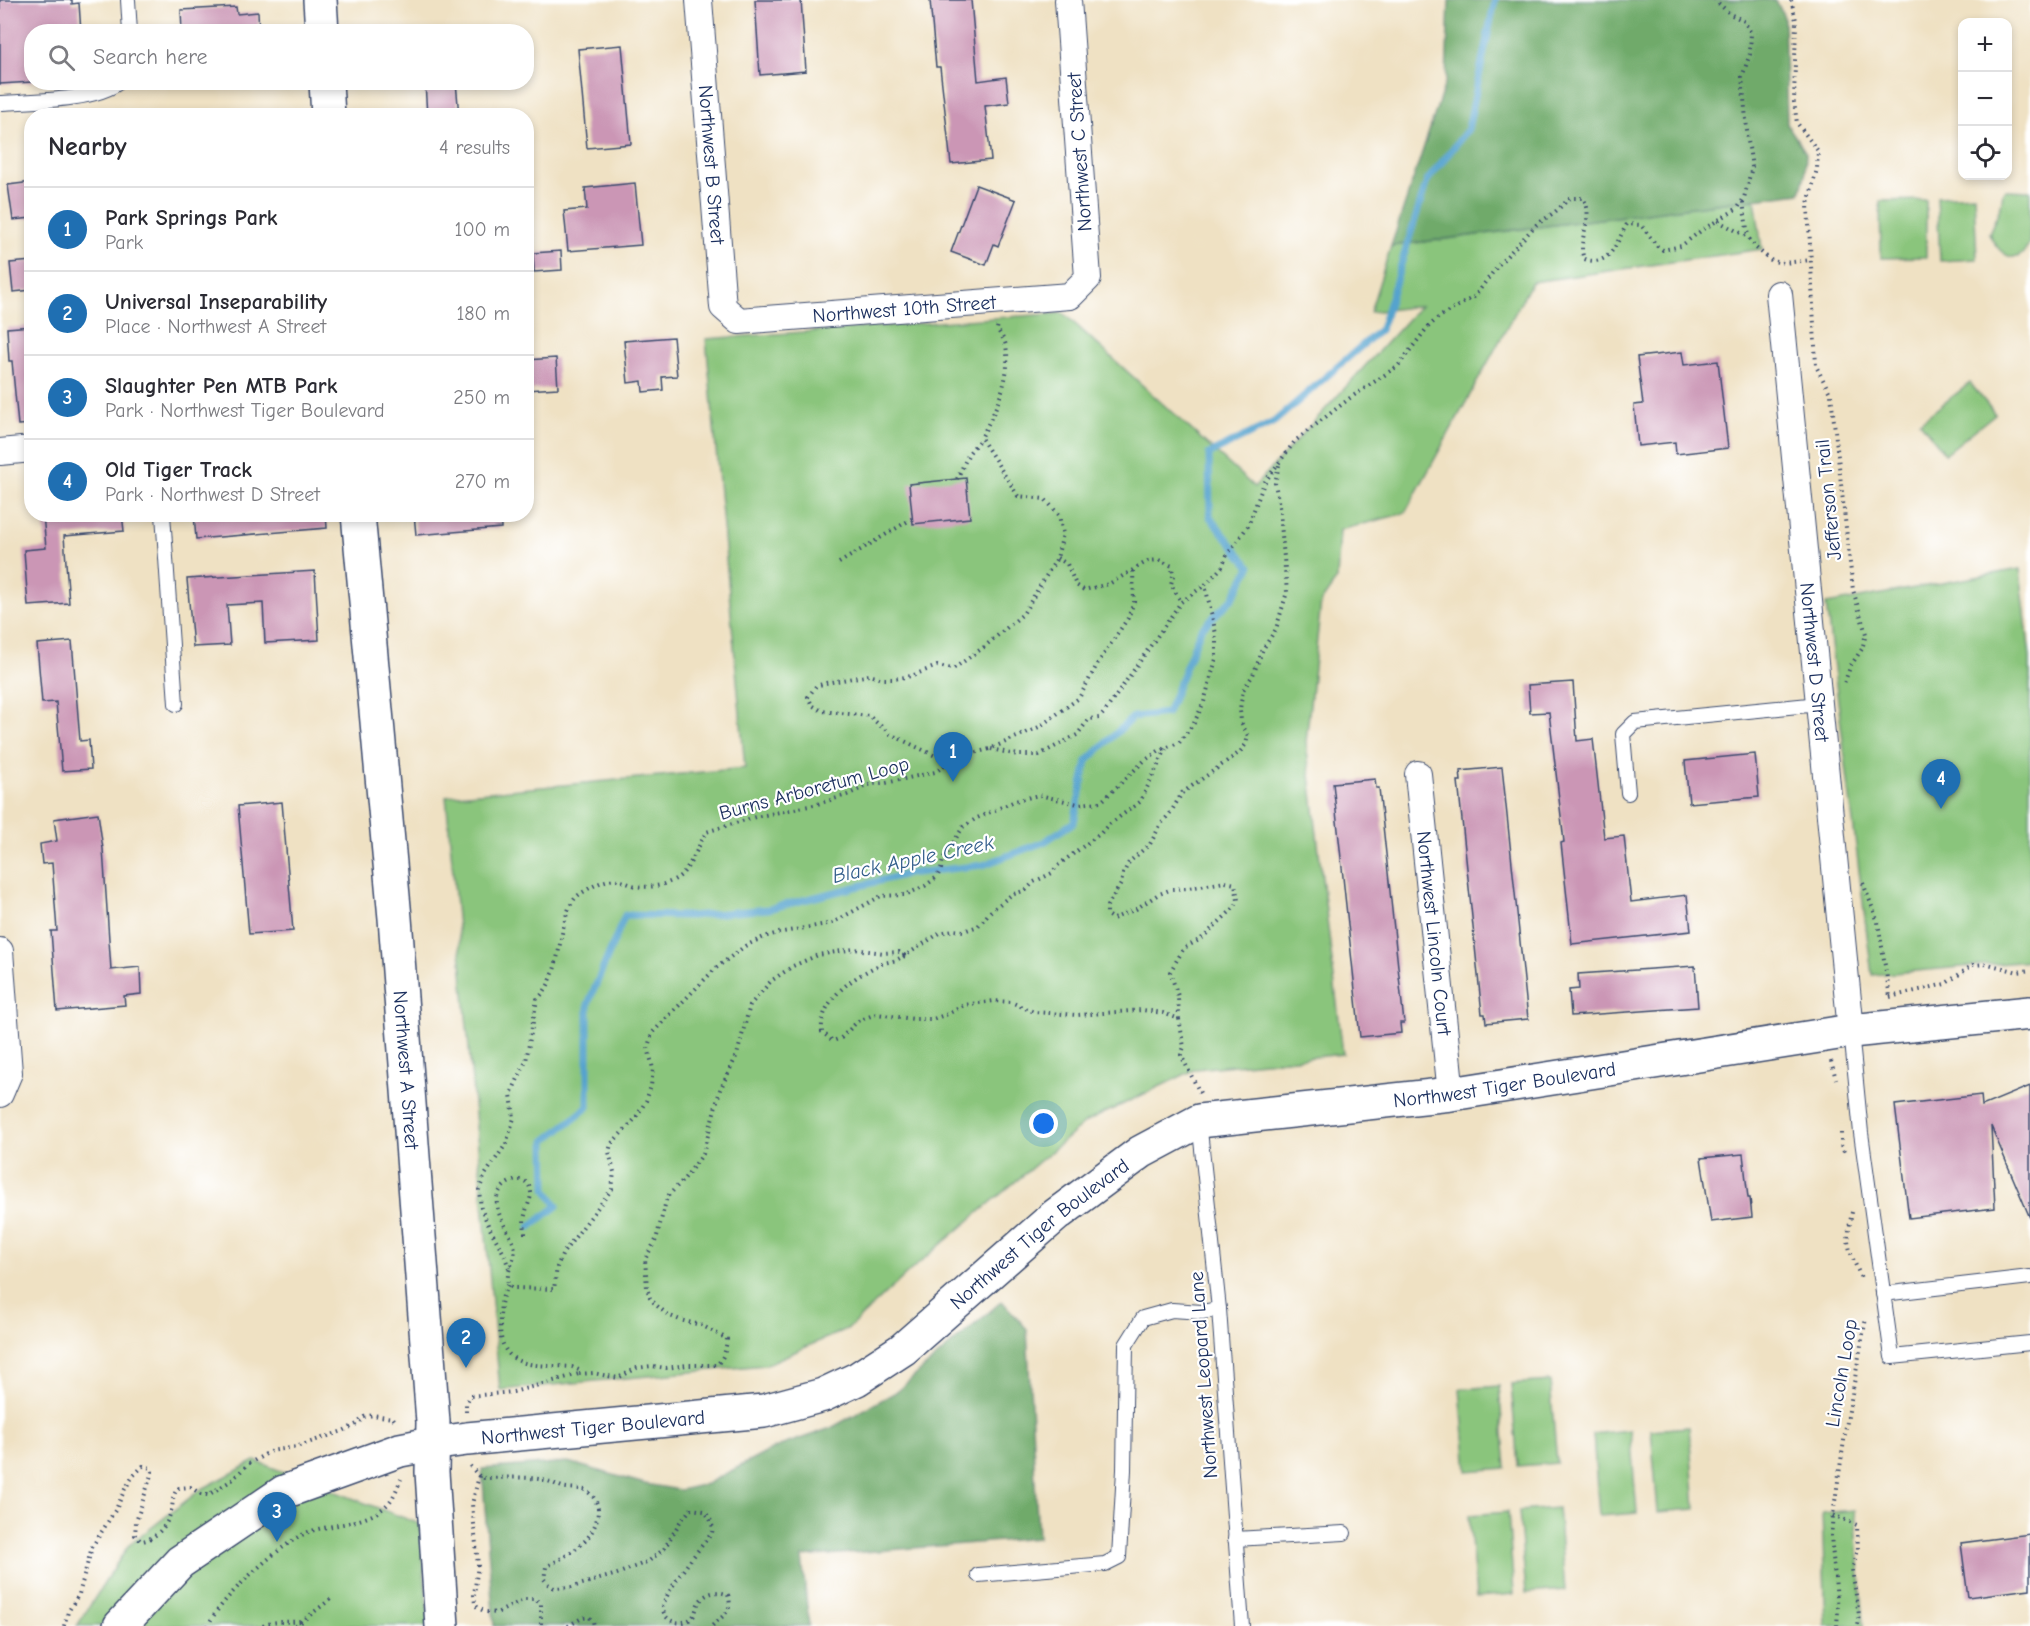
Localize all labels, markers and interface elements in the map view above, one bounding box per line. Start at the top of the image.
map controls [1958,18,2012,180]
button: + [1958,18,2012,72]
search box [24,24,534,90]
icon: search [45,41,78,74]
text: Search here [93,44,208,70]
street label: Northwest C Street [1062,70,1097,232]
button: − [1958,72,2012,126]
street label: Northwest B Street [694,84,729,246]
button: locate [1958,126,2012,180]
text: Nearby [48,132,127,162]
text: 4 results [439,136,510,159]
text: Park Springs Park [105,205,278,231]
text: 1 [64,218,71,241]
text: 100 m [455,218,510,241]
text: Park [105,231,143,254]
text: Universal Inseparability [105,289,327,315]
street label: Northwest 10th Street [812,291,998,327]
text: 2 [63,302,72,325]
text: 180 m [456,302,510,325]
text: Place · Northwest A Street [105,315,326,338]
text: Slaughter Pen MTB Park [105,373,337,399]
text: 3 [63,386,72,409]
text: 250 m [453,386,510,409]
text: Park · Northwest Tiger Boulevard [105,399,385,422]
street label: Jefferson Trail [1811,438,1846,562]
text: Old Tiger Track [105,457,252,483]
text: 4 [63,470,72,493]
text: 270 m [455,470,510,493]
text: Park · Northwest D Street [105,483,320,506]
street label: Northwest D Street [1795,582,1834,744]
pin: 1 [934,732,972,782]
street label: Burns Arboretum Loop [717,752,912,825]
pin: 4 [1922,760,1960,809]
water label: Black Apple Creek [830,830,997,888]
street label: Northwest Lincoln Court [1412,830,1456,1038]
street label: Northwest A Street [389,990,423,1151]
street label: Northwest Tiger Boulevard [1392,1057,1618,1112]
your location [1029,1109,1058,1138]
street label: Northwest Tiger Boulevard [946,1154,1134,1314]
street label: Northwest Leopard Lane [1185,1271,1222,1479]
street label: Lincoln Loop [1821,1317,1862,1429]
pin: 2 [446,1318,486,1368]
street label: Northwest Tiger Boulevard [480,1406,706,1450]
pin: 3 [258,1492,296,1542]

